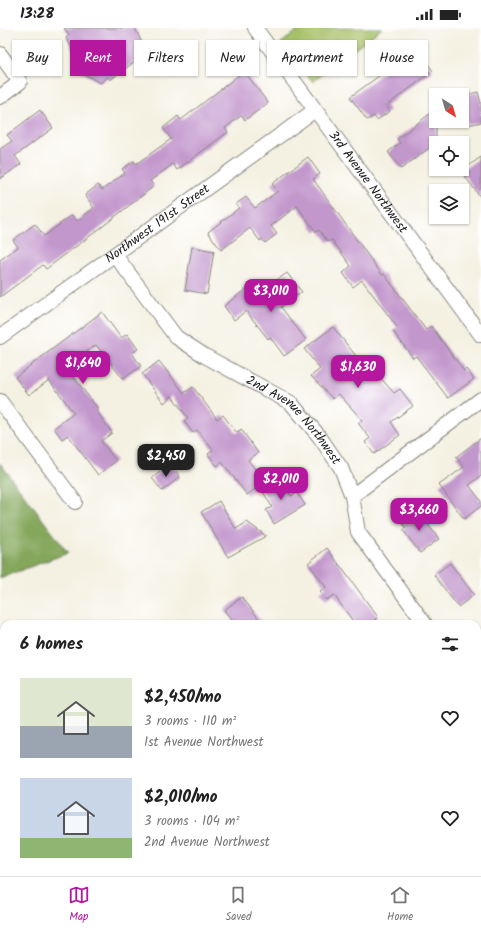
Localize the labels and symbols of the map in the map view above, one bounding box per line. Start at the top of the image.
north arrow [429,88,469,128]
street label: 3rd Avenue Northwest [323,126,414,238]
street label: Northwest 191st Street [101,178,215,269]
pin: $3,010 [238,279,304,313]
pin: $1,640 [50,351,116,385]
pin: $1,630 [325,355,391,389]
street label: 2nd Avenue Northwest [242,370,347,470]
pin: $2,450 [133,444,199,478]
pin: $2,010 [248,467,314,501]
pin: $3,660 [386,498,452,532]

